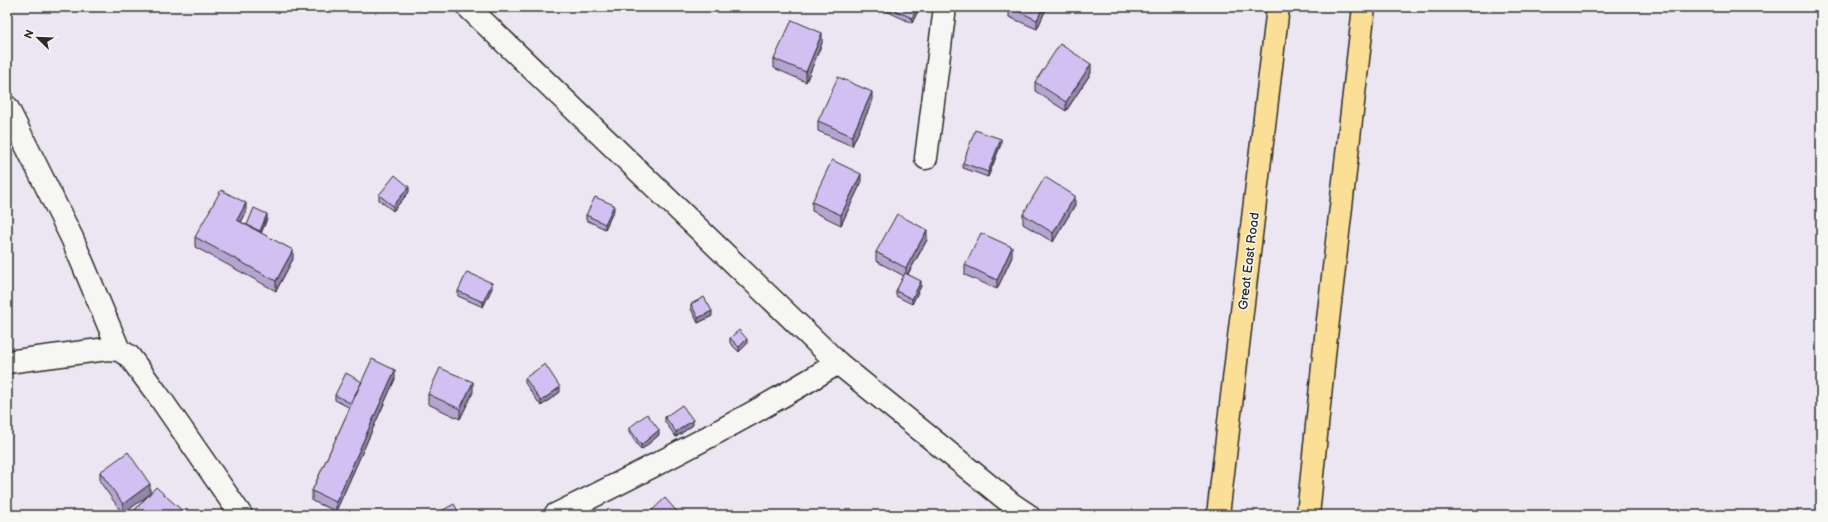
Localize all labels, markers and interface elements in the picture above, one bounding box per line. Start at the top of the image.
north arrow [18,18,58,58]
text: N [22,28,37,41]
street label: Great East Road [1235,211,1263,311]

